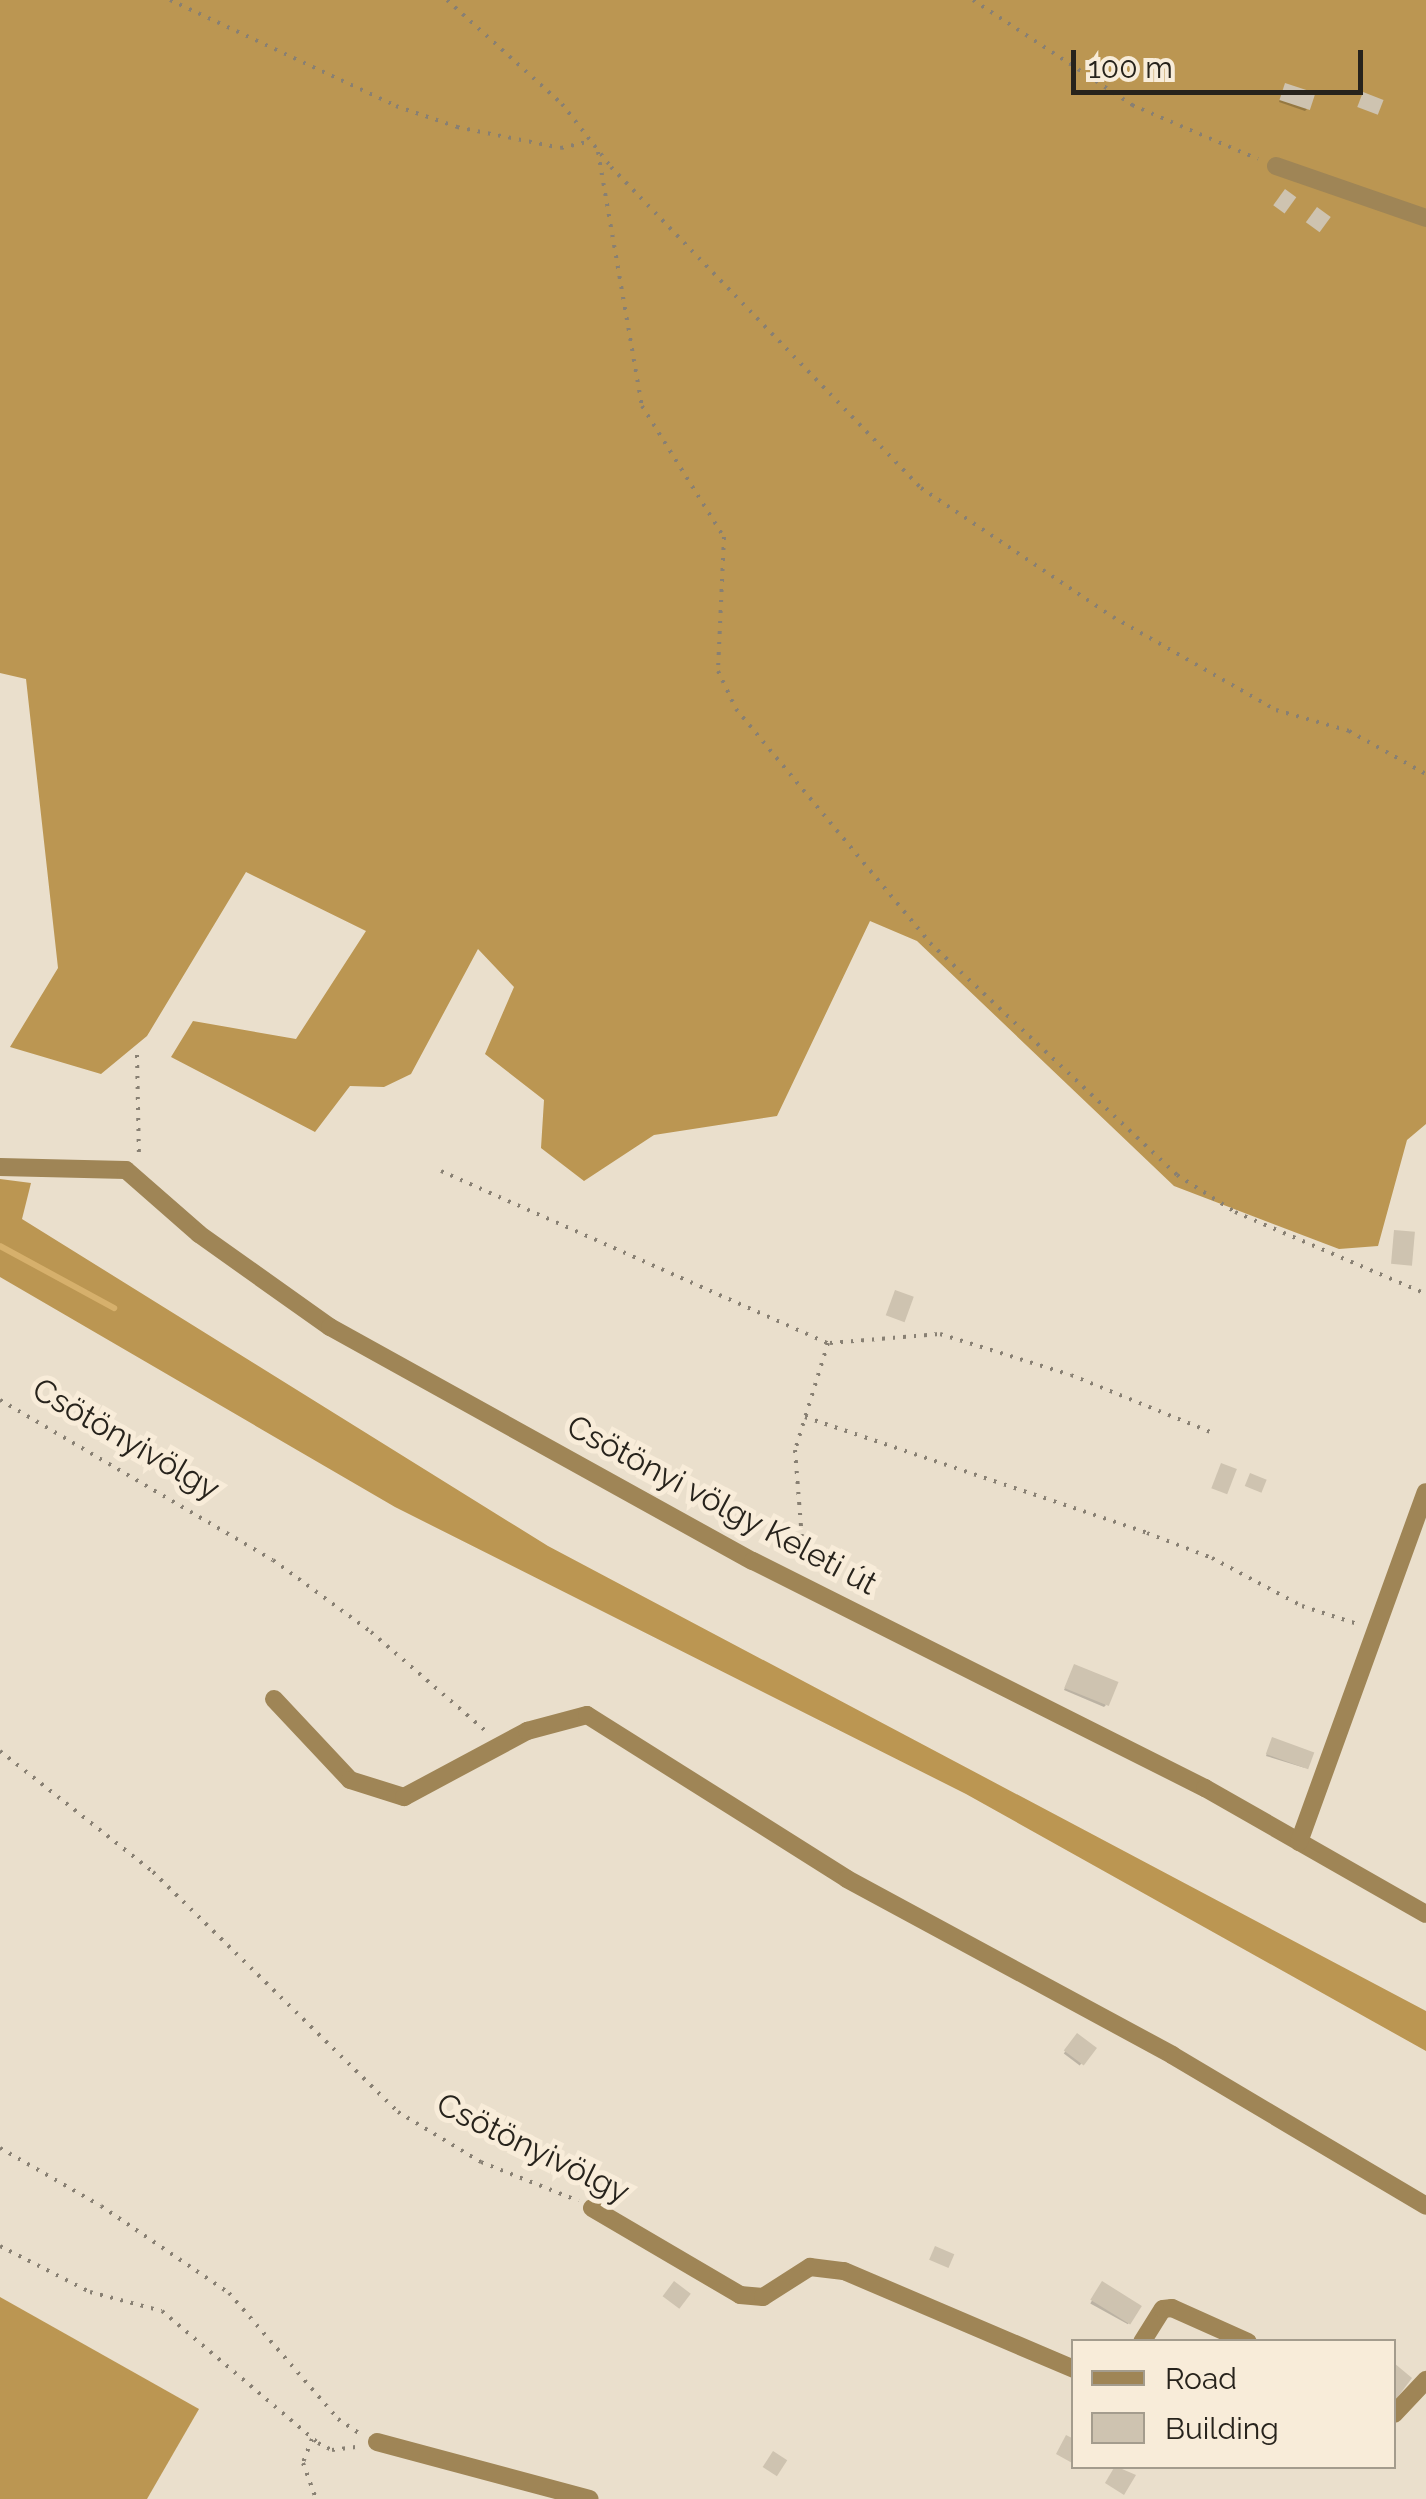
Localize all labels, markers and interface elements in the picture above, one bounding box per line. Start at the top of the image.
scale bar [1076,30,1368,92]
text: 100 m [1088,50,1173,85]
street label: Csötönyivölgy [26,1370,226,1508]
street label: Csötönyi völgy Keleti út [560,1407,884,1603]
street label: Csötönyivölgy [430,2085,636,2211]
legend [1071,2339,1396,2469]
text: Road [1165,2361,1237,2396]
text: Building [1165,2411,1279,2446]

